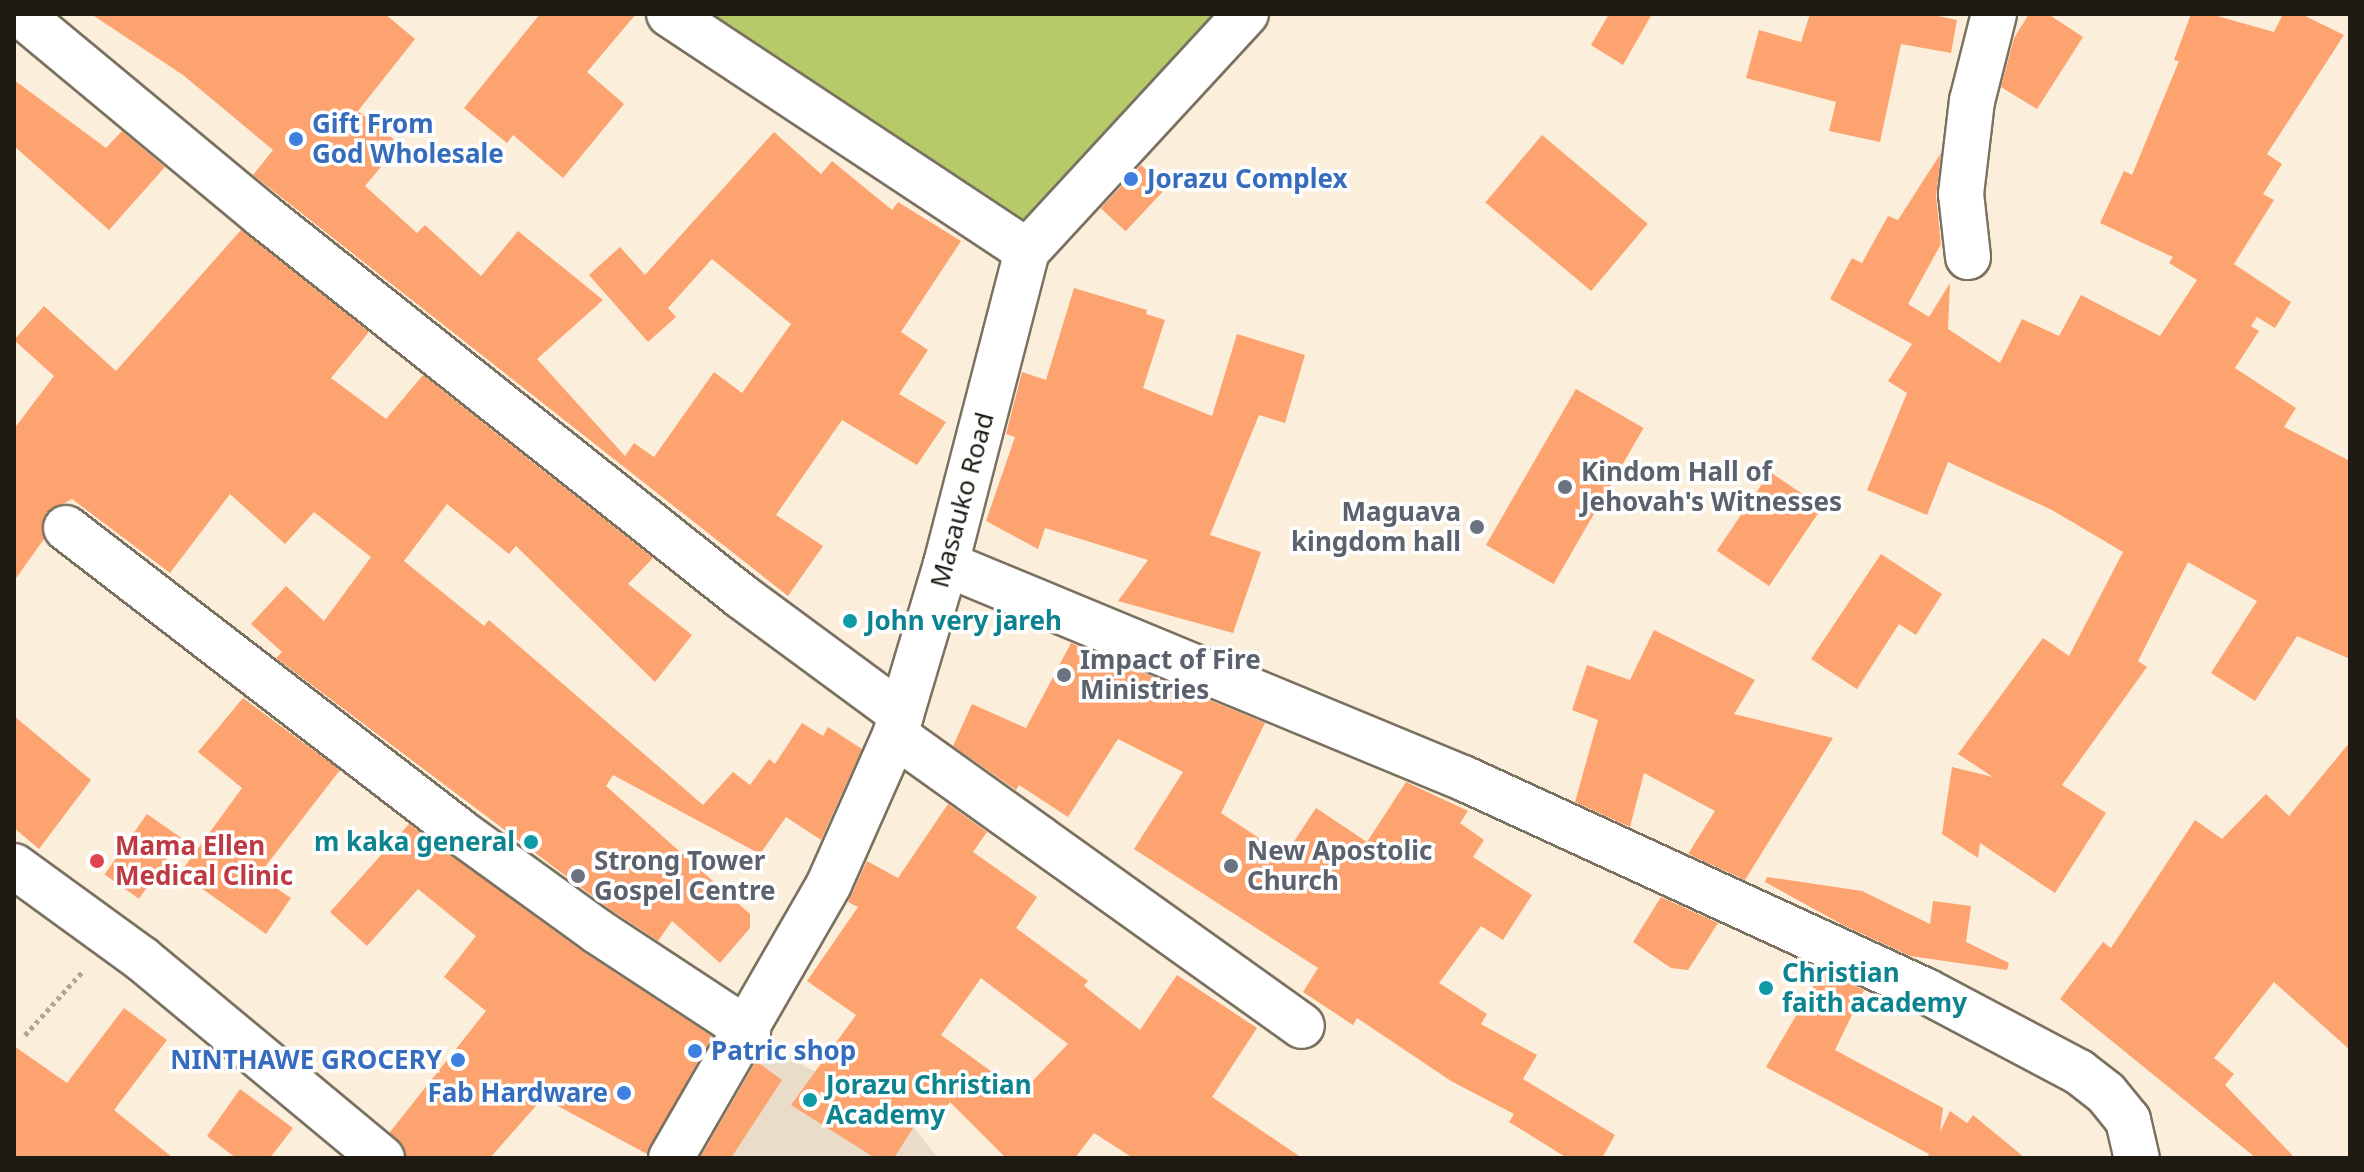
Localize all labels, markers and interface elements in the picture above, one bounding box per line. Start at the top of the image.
place label: Gift From God Wholesale [312,108,504,170]
marker: Gift From God Wholesale [287,130,305,148]
place label: Jorazu Complex [1147,163,1348,195]
marker: Jorazu Complex [1122,170,1140,188]
street label: Masauko Road [924,409,1000,591]
place label: Kindom Hall of Jehovah's Witnesses [1581,456,1842,518]
marker: Kindom Hall of Jehovah's Witnesses [1556,478,1574,496]
place label: Maguava kingdom hall [1291,496,1461,558]
marker: Maguava kingdom hall [1468,518,1486,536]
place label: John very jareh [866,605,1062,637]
marker: John very jareh [841,612,859,630]
place label: Impact of Fire Ministries [1080,644,1261,706]
marker: Impact of Fire Ministries [1055,666,1073,684]
place label: m kaka general [314,826,515,858]
place label: Mama Ellen Medical Clinic [115,830,293,892]
marker: m kaka general [522,833,540,851]
place label: New Apostolic Church [1247,835,1432,896]
place label: Strong Tower Gospel Centre [594,845,776,906]
marker: Mama Ellen Medical Clinic [86,850,108,872]
marker: New Apostolic Church [1222,857,1240,875]
marker: Strong Tower Gospel Centre [569,867,587,885]
place label: Christian faith academy [1782,957,1967,1018]
marker: Christian faith academy [1757,979,1775,997]
place label: Patric shop [711,1035,856,1067]
marker: Patric shop [686,1042,704,1060]
place label: NINTHAWE GROCERY [170,1044,442,1076]
marker: NINTHAWE GROCERY [449,1051,467,1069]
place label: Jorazu Christian Academy [826,1069,1032,1130]
place label: Fab Hardware [428,1077,608,1109]
marker: Fab Hardware [615,1084,633,1102]
marker: Jorazu Christian Academy [801,1091,819,1109]

